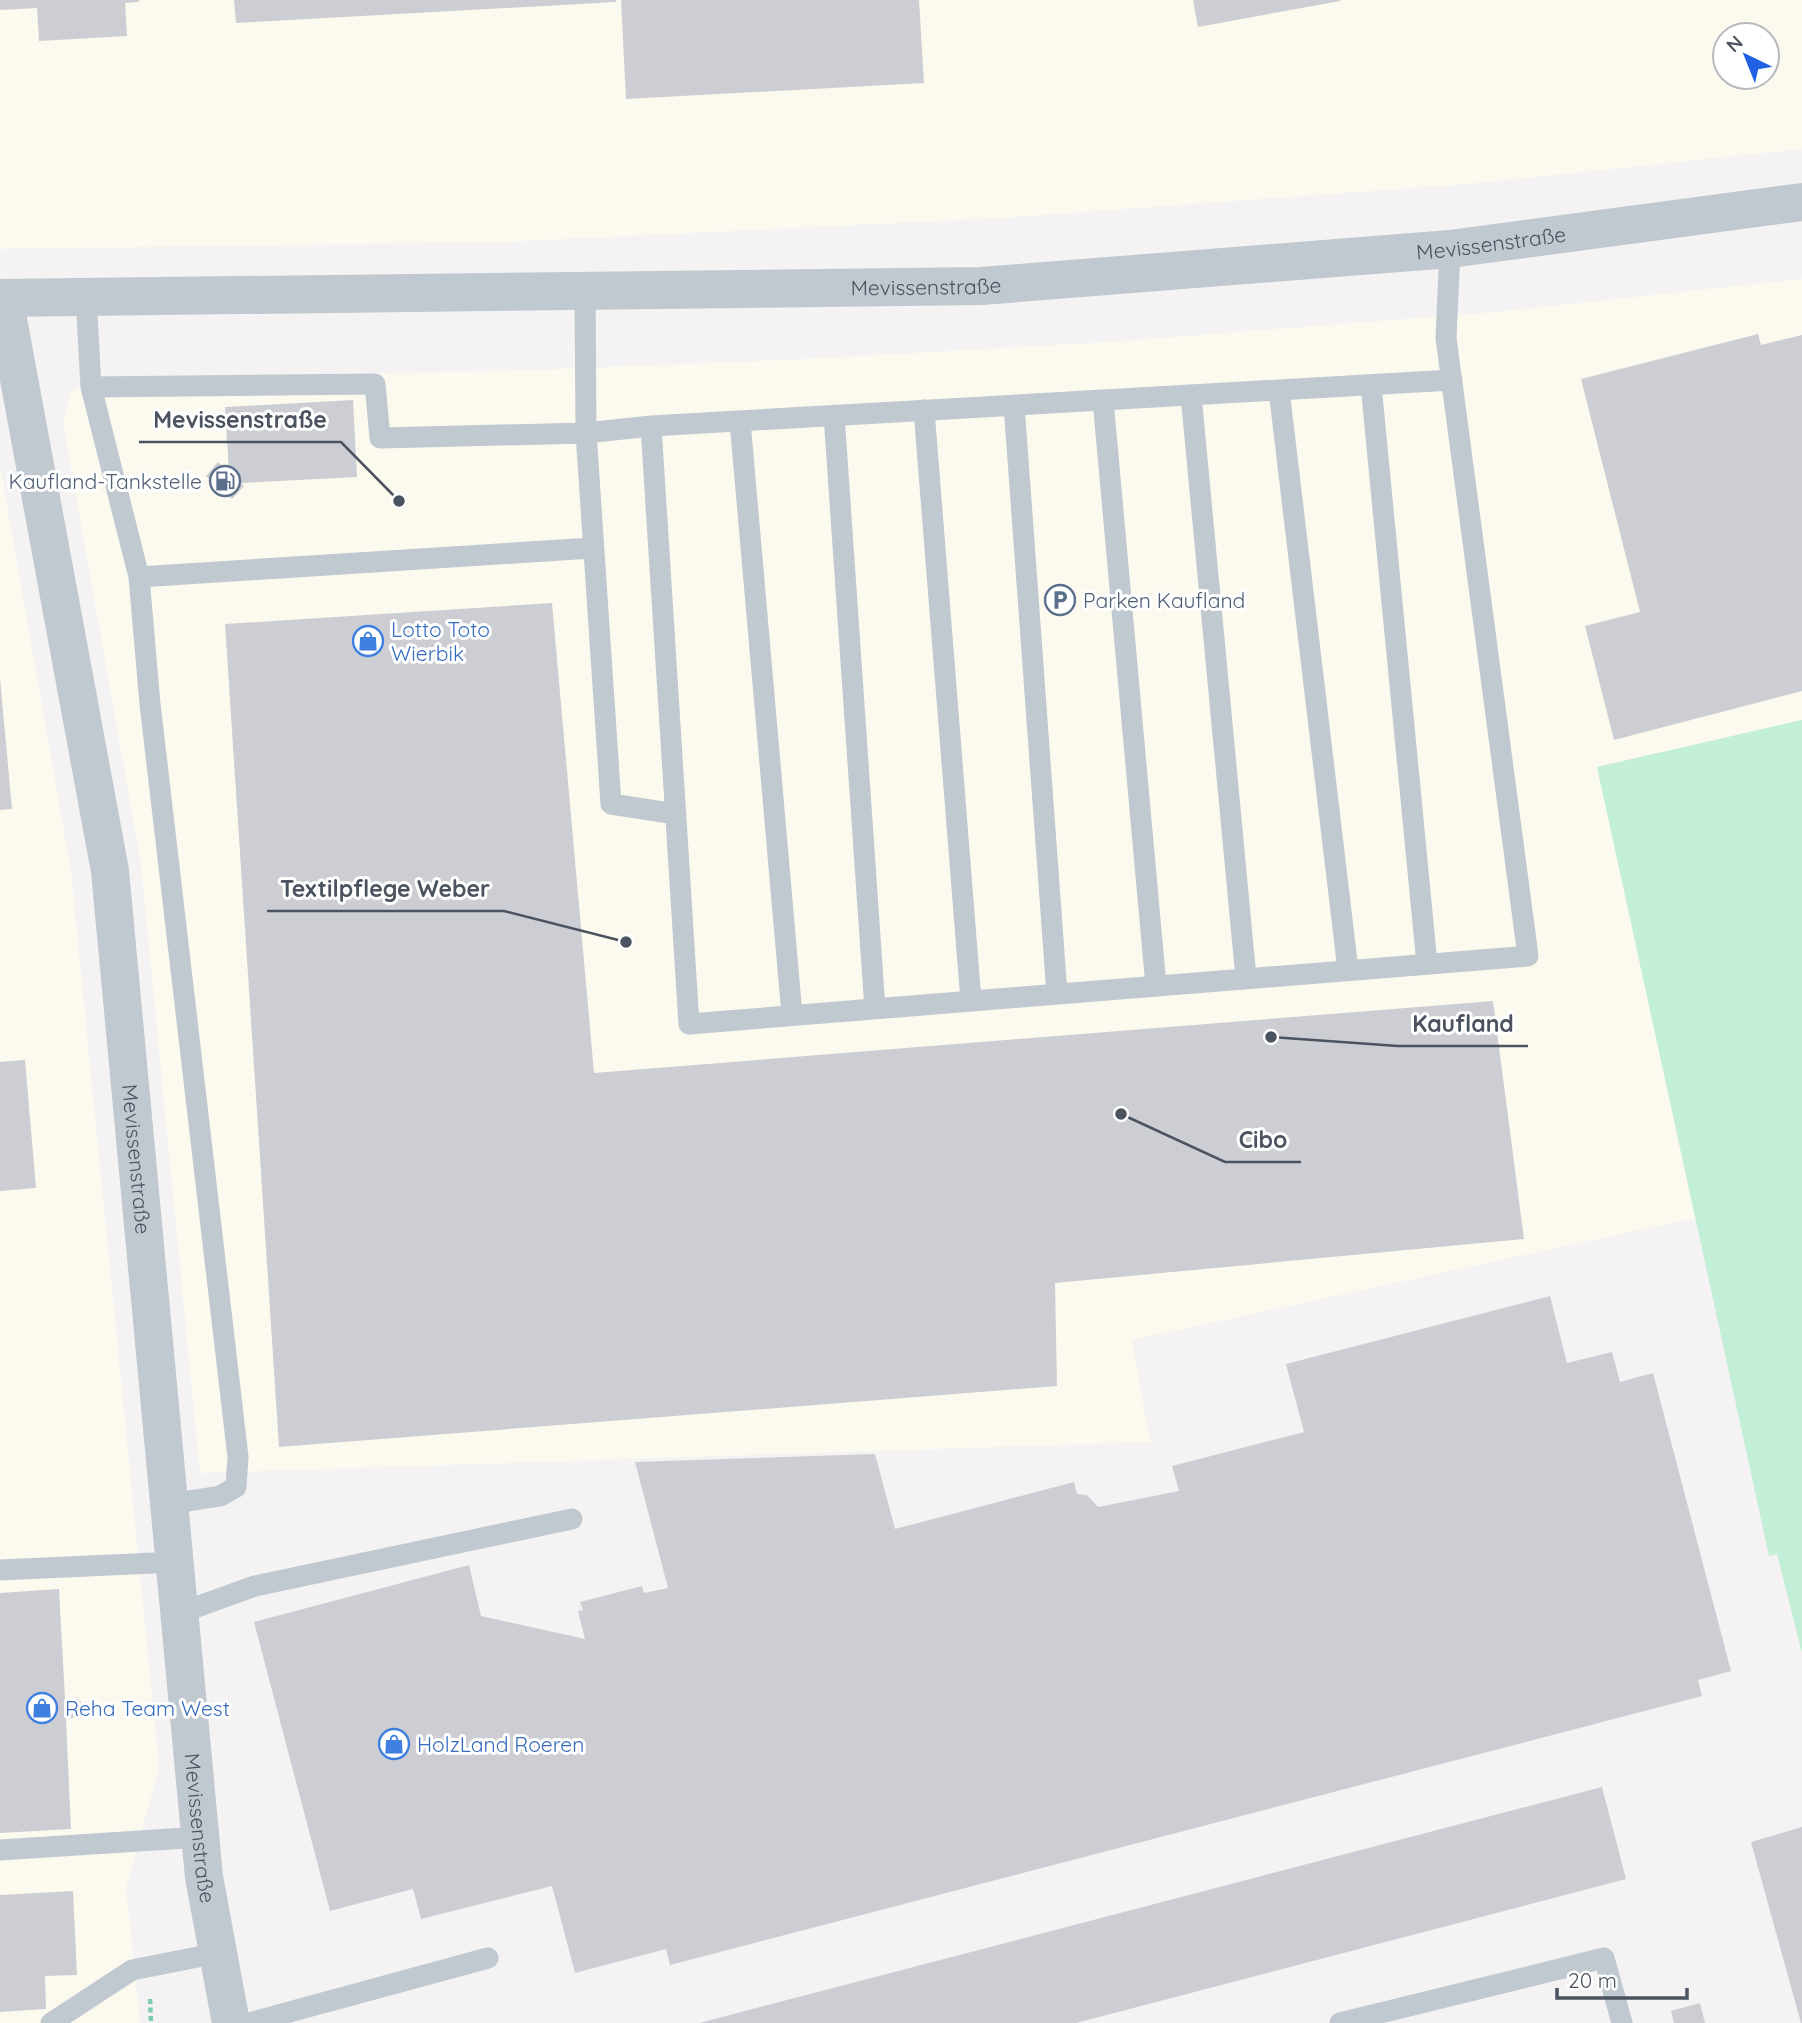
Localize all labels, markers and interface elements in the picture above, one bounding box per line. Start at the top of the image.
north arrow [1711,21,1781,91]
text: N [1721,30,1748,57]
street label: Mevissenstraße [1415,221,1567,265]
street label: Mevissenstraße [850,271,1002,301]
callout: Mevissenstraße [139,398,341,442]
text: Mevissenstraße [153,405,327,434]
fuel station icon: Kaufland-Tankstelle [208,464,242,498]
place label: Kaufland-Tankstelle [9,468,202,494]
parking icon: Parken Kaufland [1043,583,1077,617]
place label: Parken Kaufland [1083,587,1245,613]
place label: Lotto Toto Wierbik [391,616,490,666]
shop icon: Lotto Toto Wierbik [351,624,385,658]
callout: Textilpflege Weber [267,867,504,911]
text: Textilpflege Weber [280,874,490,903]
callout: Kaufland [1398,1002,1528,1046]
text: Kaufland [1412,1009,1514,1038]
street label: Mevissenstraße [117,1083,157,1235]
callout: Cibo [1225,1118,1301,1162]
text: Cibo [1239,1125,1287,1154]
shop icon: Reha Team West [25,1691,59,1725]
place label: Reha Team West [65,1695,230,1721]
shop icon: HolzLand Roeren [377,1727,411,1761]
place label: HolzLand Roeren [417,1731,584,1757]
street label: Mevissenstraße [179,1752,222,1905]
scale bar [1557,1956,1686,2000]
text: 20 m [1568,1967,1617,1993]

